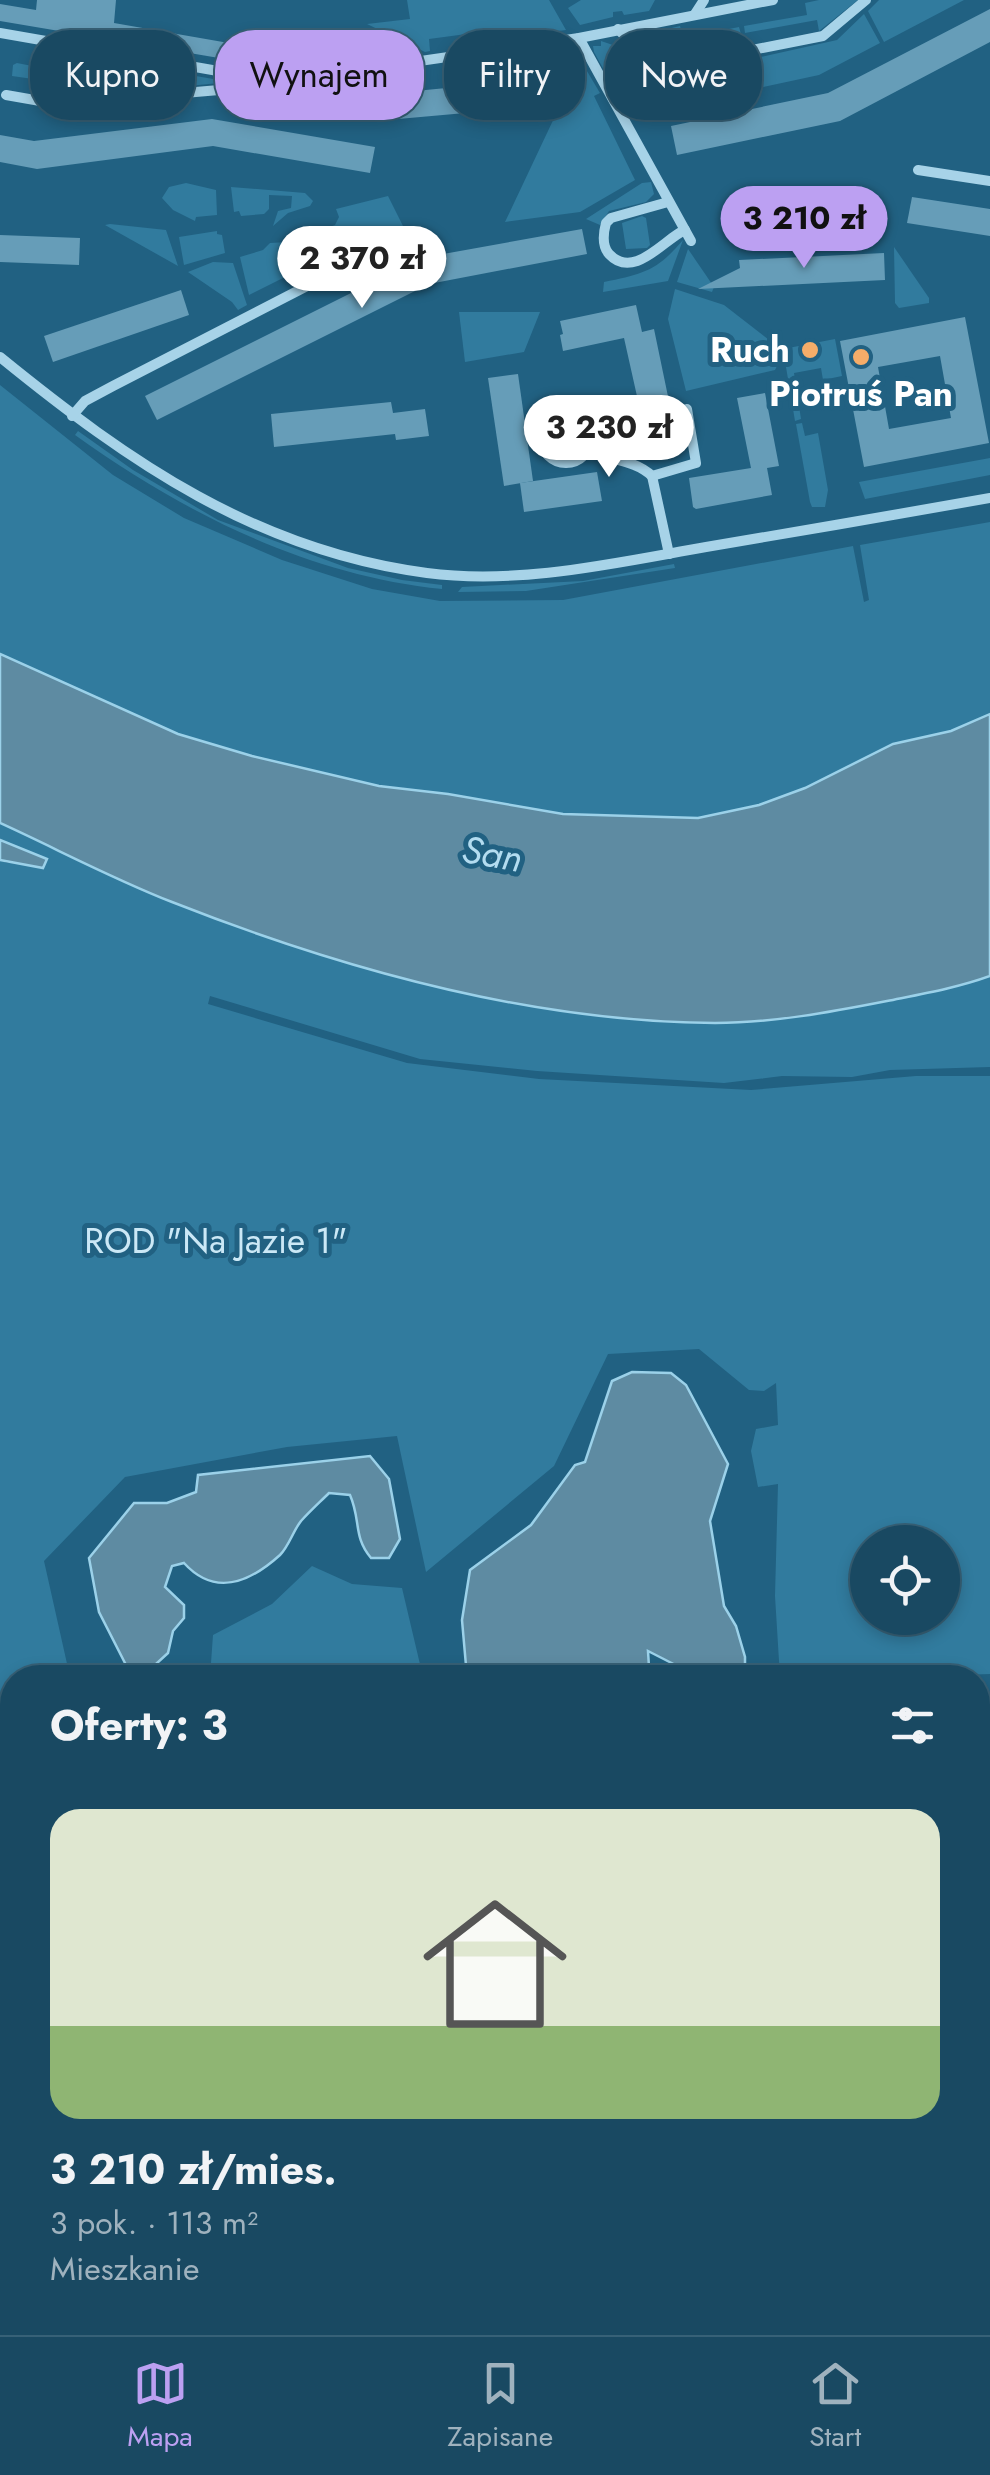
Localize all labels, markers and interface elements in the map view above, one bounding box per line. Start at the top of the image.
chip: Kupno [30,30,195,120]
chip: Wynajem [215,30,424,120]
chip: Filtry [444,30,585,120]
chip: Nowe [605,30,762,120]
pin: 3 210 zł [701,186,907,271]
text: 3 210 zł [743,195,865,241]
pin: 2 370 zł [259,226,465,311]
text: 2 370 zł [299,235,425,281]
place label: Ruch [710,325,790,375]
marker: Ruch [799,339,821,361]
marker: Piotruś Pan [850,346,872,368]
place label: Piotruś Pan [769,369,953,419]
pin: 3 230 zł [506,395,712,480]
text: 3 230 zł [546,404,672,450]
water label: San [457,821,527,886]
park label: ROD "Na Jazie 1" [84,1216,348,1266]
map controls [850,1525,960,1635]
button: locate [850,1525,960,1635]
text: Oferty: 3 [50,1695,228,1756]
icon: filters [885,1698,940,1753]
icon: home [405,1874,585,2054]
text: 3 210 zł/mies. [50,2139,337,2200]
text: 3 pok. · 113 m² [50,2200,258,2246]
text: Mieszkanie [50,2246,199,2292]
tab: Mapa [127,2356,193,2457]
tab: Zapisane [447,2356,553,2457]
tab: Start [808,2356,863,2457]

